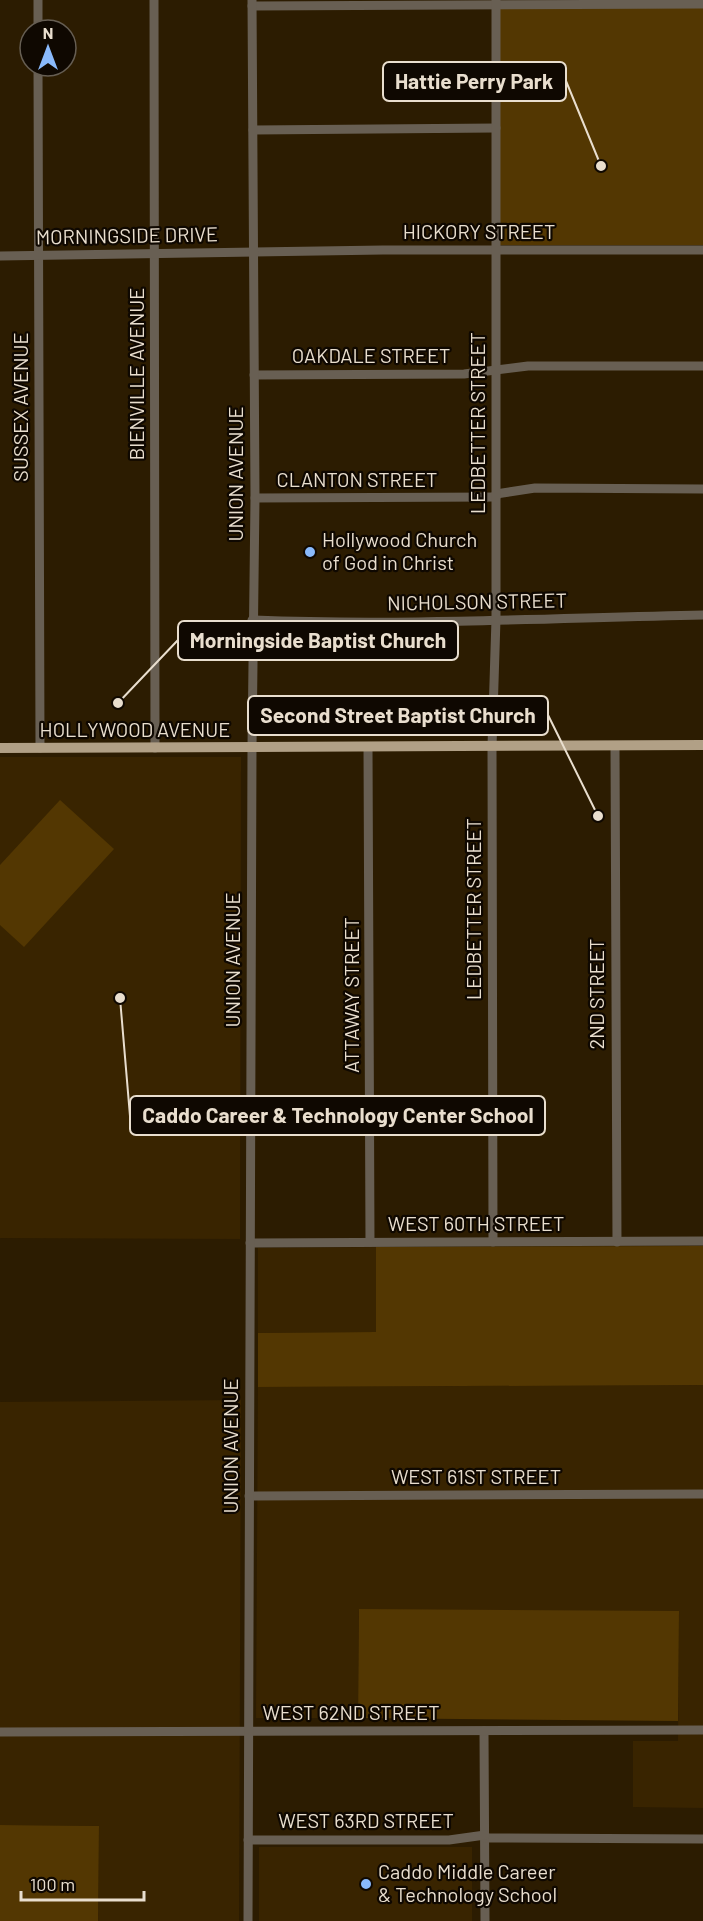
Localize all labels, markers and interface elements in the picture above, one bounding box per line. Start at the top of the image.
north arrow [18,18,78,78]
text: N [43,23,53,42]
callout: Hattie Perry Park [383,62,566,101]
text: Hattie Perry Park [395,68,553,93]
street label: HICKORY STREET [403,219,555,243]
street label: MORNINGSIDE DRIVE [36,221,218,249]
street label: BIENVILLE AVENUE [124,288,148,460]
street label: SUSSEX AVENUE [8,332,32,482]
street label: LEDBETTER STREET [465,332,489,514]
street label: OAKDALE STREET [292,343,450,367]
street label: UNION AVENUE [223,407,247,541]
street label: CLANTON STREET [277,467,437,491]
place label: Hollywood Church of God in Christ [322,527,477,574]
marker: Hollywood Church of God in Christ [303,545,317,559]
street label: NICHOLSON STREET [387,587,567,615]
callout: Morningside Baptist Church [178,621,458,660]
text: Morningside Baptist Church [190,627,446,652]
callout: Second Street Baptist Church [248,696,548,735]
text: Second Street Baptist Church [260,702,536,727]
street label: HOLLYWOOD AVENUE [40,717,230,741]
street label: LEDBETTER STREET [461,818,485,1000]
street label: UNION AVENUE [220,893,244,1027]
street label: ATTAWAY STREET [339,917,363,1073]
street label: 2ND STREET [584,939,608,1049]
callout: Caddo Career & Technology Center School [130,1096,545,1135]
text: Caddo Career & Technology Center School [142,1102,534,1127]
street label: WEST 60TH STREET [388,1211,564,1235]
street label: UNION AVENUE [218,1379,242,1513]
street label: WEST 61ST STREET [391,1464,561,1488]
street label: WEST 62ND STREET [262,1700,440,1724]
street label: WEST 63RD STREET [278,1808,454,1832]
place label: Caddo Middle Career & Technology School [378,1859,557,1906]
scale bar [21,1864,144,1902]
text: 100 m [30,1873,75,1895]
marker: Caddo Middle Career & Technology School [359,1877,373,1891]

